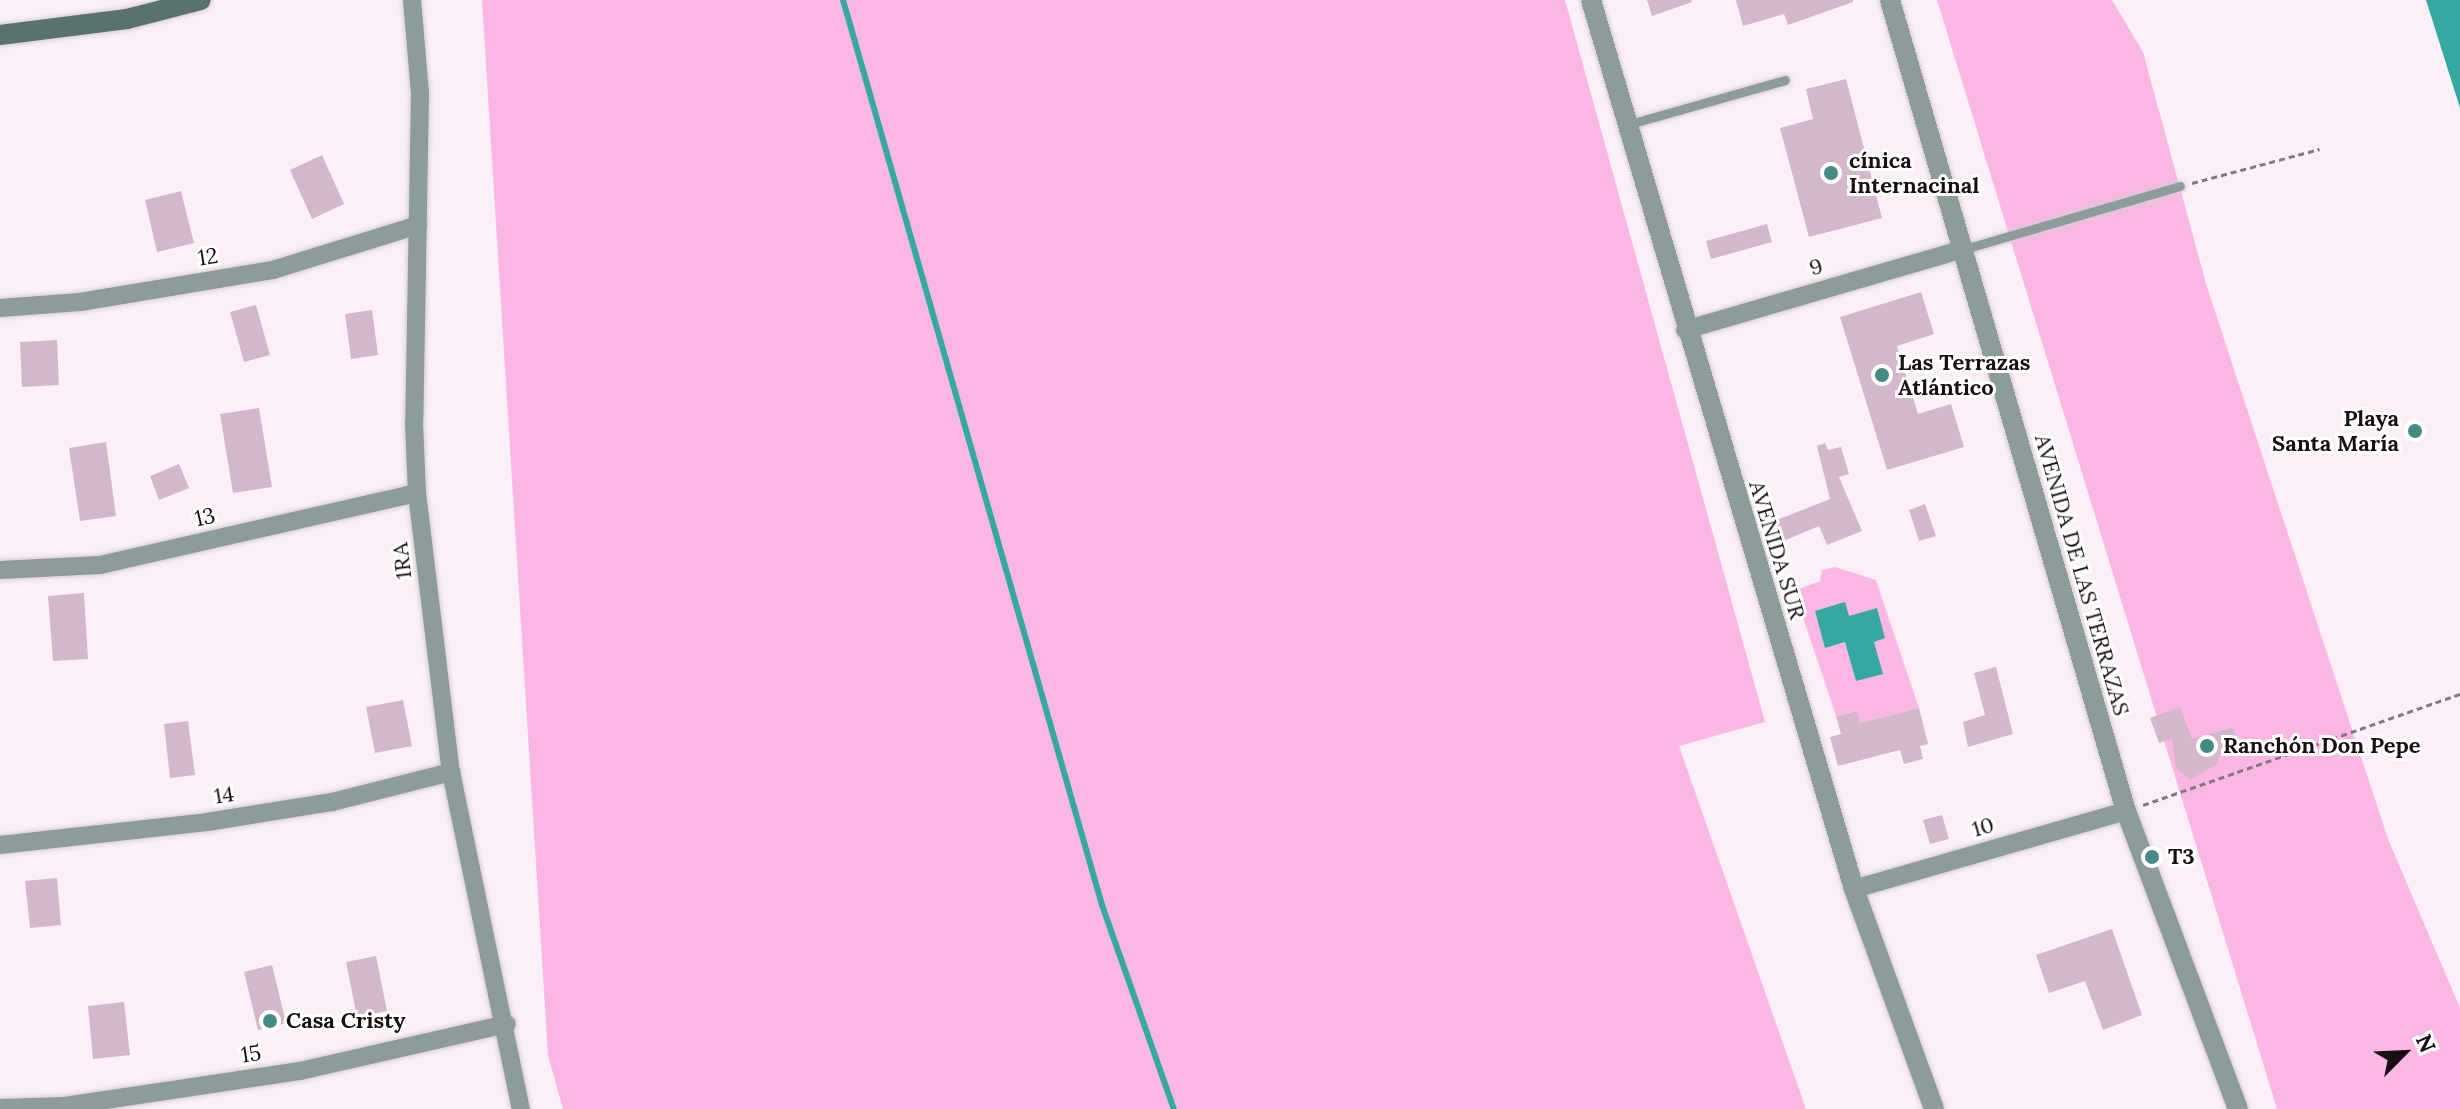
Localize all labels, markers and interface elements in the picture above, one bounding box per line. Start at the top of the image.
place label: cínica Internacinal [1849,147,1979,198]
marker: cínica Internacinal [1820,162,1842,184]
street label: 12 [196,242,220,272]
street label: 9 [1806,253,1826,281]
place label: Las Terrazas Atlántico [1898,349,2030,400]
marker: Las Terrazas Atlántico [1873,366,1891,384]
place label: Playa Santa María [2272,405,2399,456]
marker: Playa Santa María [2406,422,2424,440]
street label: AVENIDA DE LAS TERRAZAS [2029,431,2135,719]
street label: AVENIDA SUR [1743,478,1811,622]
street label: 13 [192,502,218,532]
street label: 1RA [387,541,417,581]
place label: Ranchón Don Pepe [2223,733,2421,759]
marker: Ranchón Don Pepe [2198,737,2216,755]
street label: 14 [212,780,236,810]
street label: 10 [1969,811,1997,843]
place label: T3 [2168,844,2195,870]
marker: T3 [2143,848,2161,866]
place label: Casa Cristy [286,1008,405,1034]
marker: Casa Cristy [261,1012,279,1030]
north arrow [2364,1013,2444,1093]
text: N [2410,1030,2442,1057]
street label: 15 [239,1039,263,1069]

